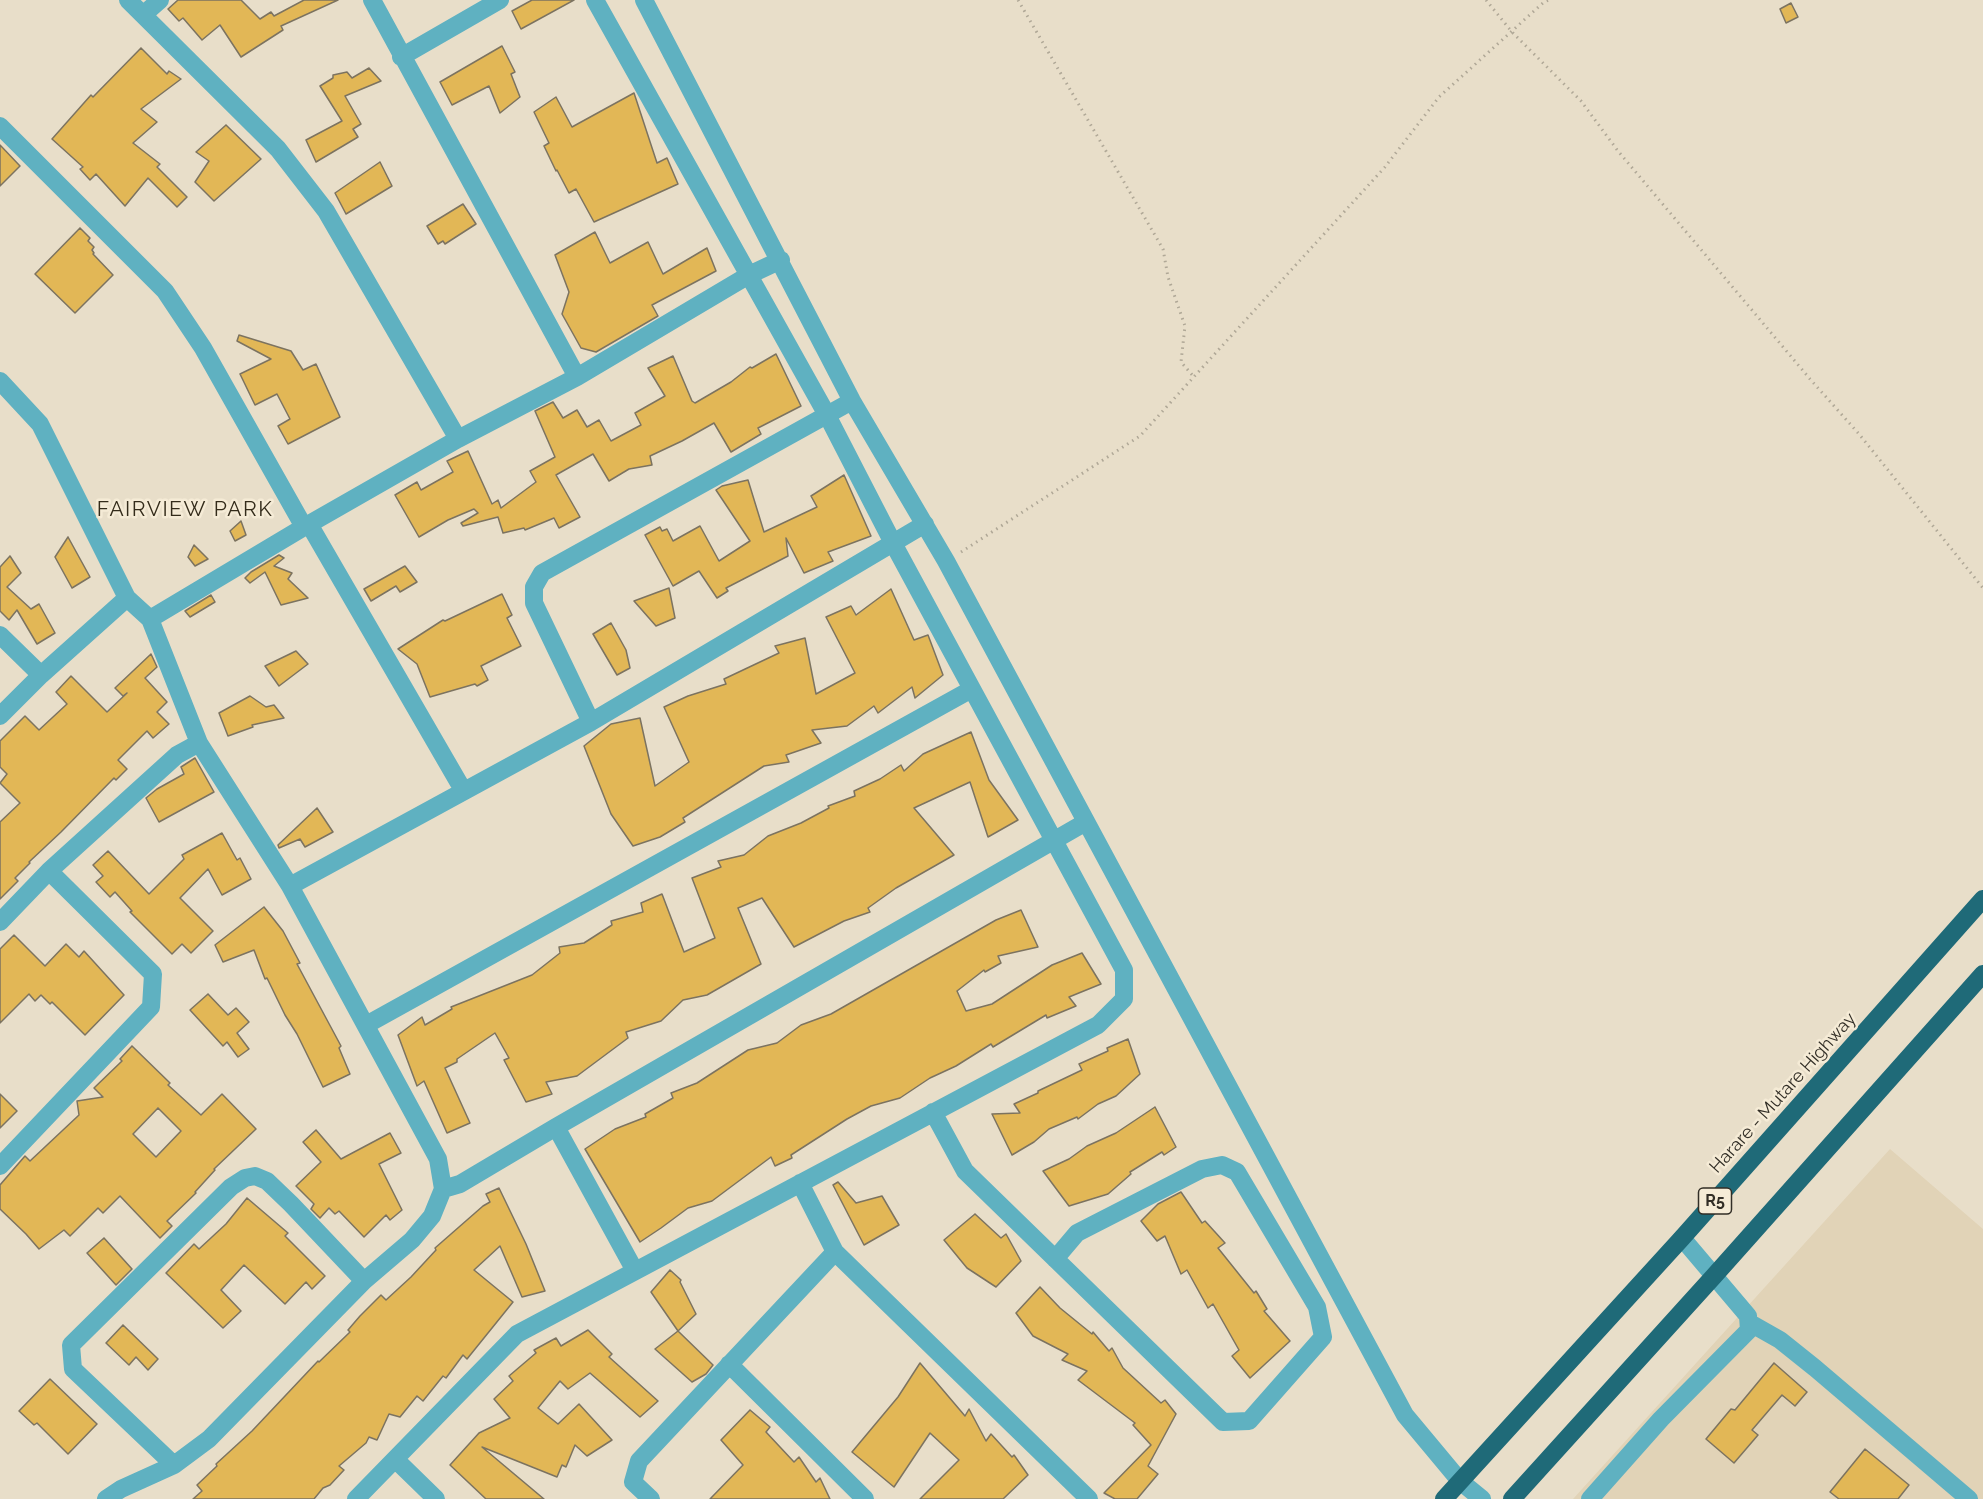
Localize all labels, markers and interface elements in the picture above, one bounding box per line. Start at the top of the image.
district label: FAIRVIEW PARK [97,497,273,523]
street label: Harare - Mutare Highway [1705,1008,1861,1178]
road number: R5 [1698,1188,1732,1214]

